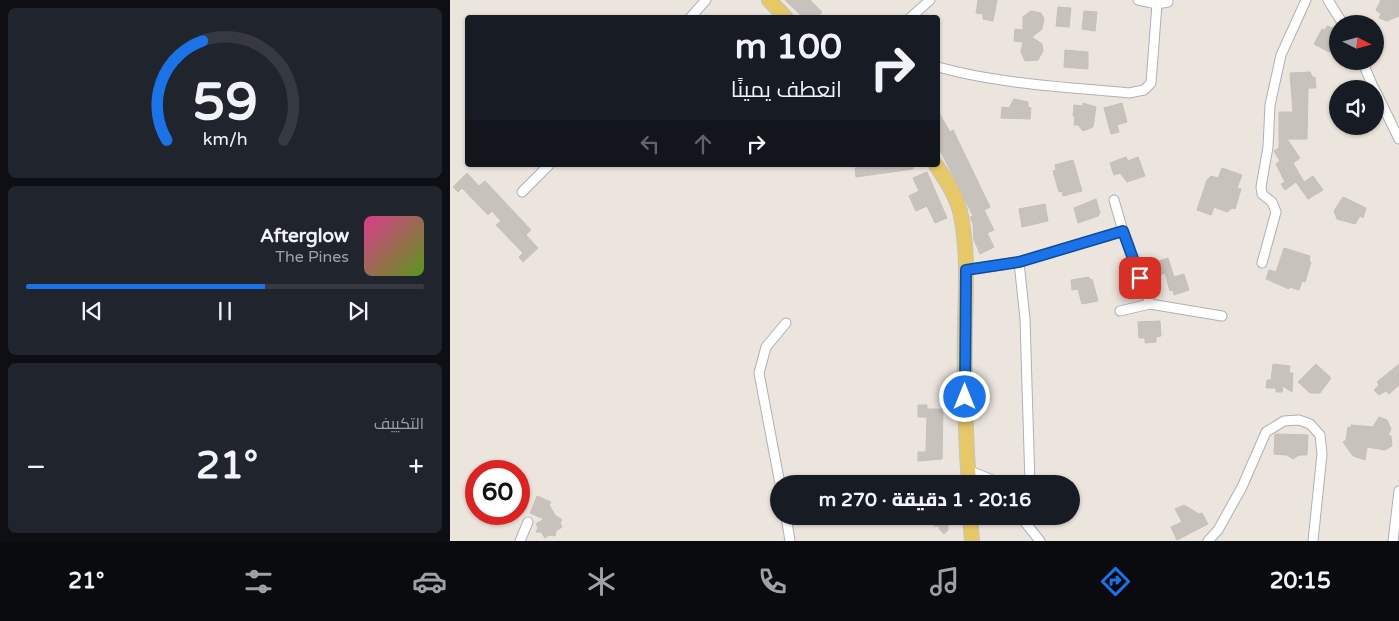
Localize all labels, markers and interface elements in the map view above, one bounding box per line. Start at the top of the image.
north arrow [1329,15,1384,70]
map controls [1329,15,1384,135]
text: 100 m [735,26,842,68]
icon: right [860,35,925,100]
text: 59 [192,71,258,134]
text: انعطف يمينًا [731,77,842,103]
button: sound [1329,80,1384,135]
text: km/h [203,129,247,150]
icon: left [636,130,664,158]
icon: ahead [689,130,717,158]
icon: right [742,130,770,158]
text: Afterglow [260,225,349,247]
text: The Pines [275,247,349,267]
pin [1119,257,1161,299]
icon: arrive [1126,264,1154,292]
icon: previous [78,297,106,325]
icon: pause [211,297,239,325]
icon: next [344,297,372,325]
position arrow [938,370,990,422]
text: التكييف [374,414,424,434]
text: 21° [196,443,258,489]
text: − [26,450,46,484]
text: + [408,450,424,484]
speed limit sign: 60 [465,460,530,525]
text: 20:16 · 1 دقيقة · 270 m [819,489,1031,511]
icon: filters [241,564,276,599]
icon: car [412,564,447,599]
icon: climate [584,564,619,599]
icon: phone [755,564,790,599]
icon: music [927,564,962,599]
icon: directions [1098,564,1133,599]
text: 21° [68,568,104,594]
text: 20:15 [1270,568,1331,594]

